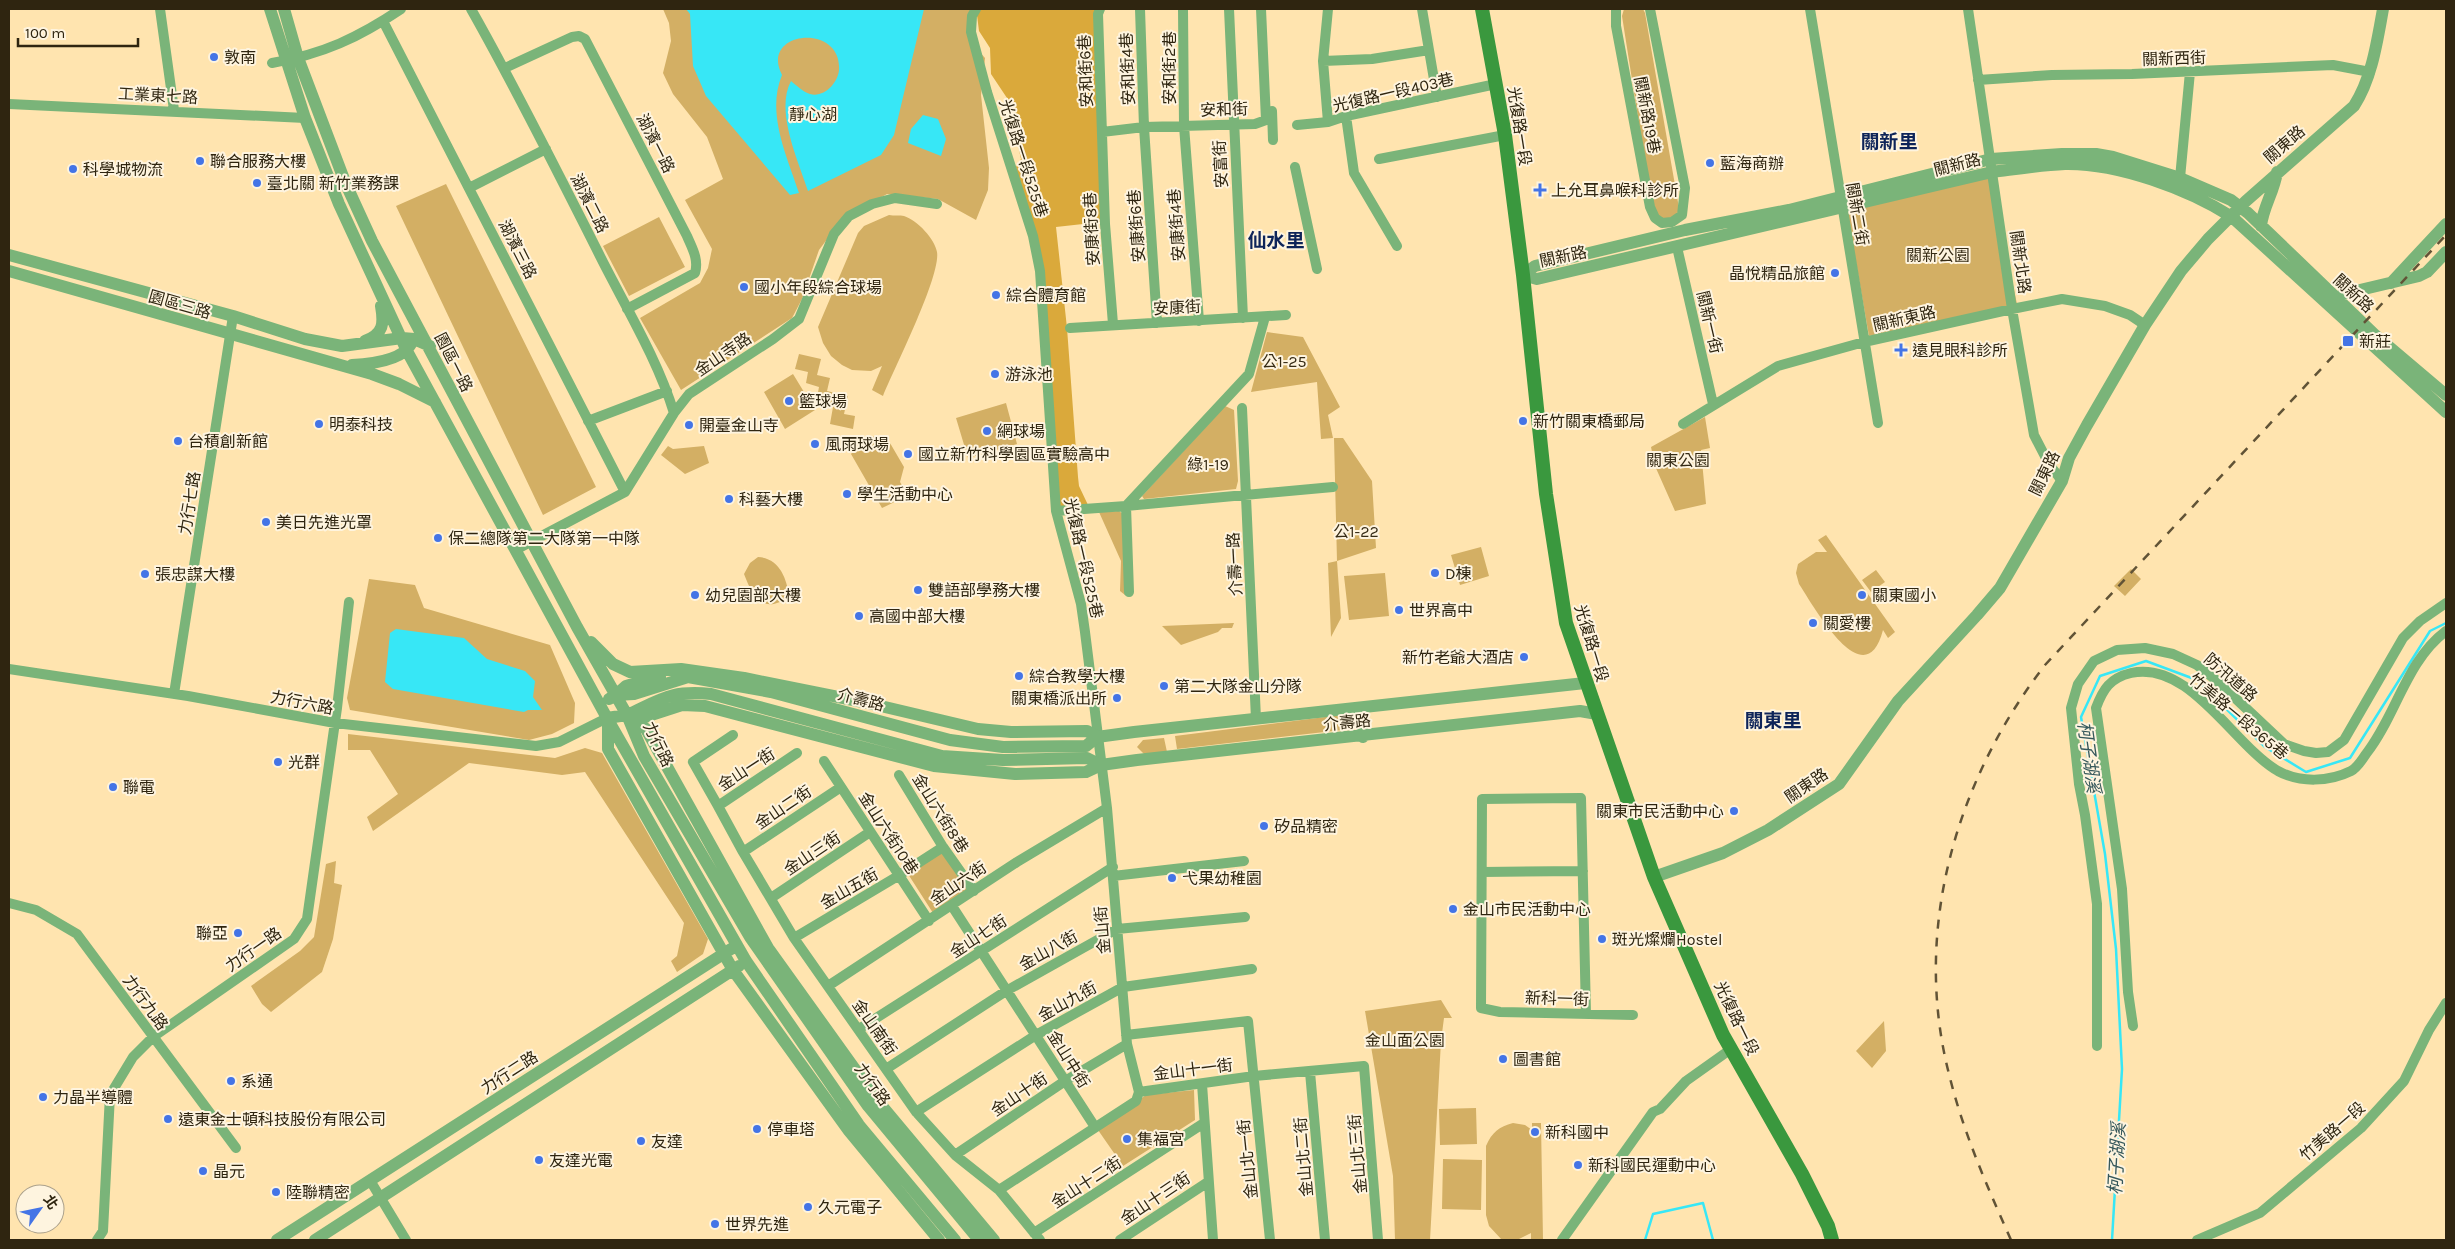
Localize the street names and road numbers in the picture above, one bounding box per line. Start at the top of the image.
street label: 安和街2巷 [1160,31,1179,105]
street label: 安和街4巷 [1117,32,1138,106]
street label: 安和街6巷 [1075,34,1096,108]
street label: 關新西街 [2142,48,2206,69]
street label: 光復路一段403巷 [1331,69,1456,116]
street label: 關新路19巷 [1631,75,1664,155]
street label: 工業東七路 [118,84,198,107]
street label: 光復路一段 [1504,85,1535,167]
street label: 光復路一段525巷 [995,97,1052,220]
street label: 安和街 [1200,99,1248,120]
street label: 湖濱一路 [633,110,679,176]
street label: 關東路 [2260,121,2309,167]
street label: 安富街 [1210,140,1231,188]
street label: 關新路 [1932,149,1983,180]
street label: 湖濱二路 [567,170,613,236]
street label: 關新二街 [1843,181,1872,247]
street label: 安康街4巷 [1164,188,1189,262]
street label: 安康街6巷 [1124,189,1149,263]
street label: 安康街8巷 [1080,192,1103,266]
street label: 湖濱三路 [495,216,541,282]
street label: 關新北路 [2007,229,2034,295]
street label: 關新路 [1538,242,1589,271]
street label: 關新路 [2330,270,2378,317]
street label: 園區三路 [146,287,213,322]
street label: 關新一街 [1693,289,1726,355]
street label: 安康街 [1153,297,1201,318]
street label: 關新東路 [1871,302,1937,335]
street label: 園區一路 [431,329,477,395]
street label: 金山寺路 [691,329,755,380]
street label: 關東路 [2025,447,2064,499]
street label: 力行七路 [175,470,204,536]
street label: 光復路一段525巷 [1060,496,1107,620]
street label: 介壽一路 [1223,532,1246,596]
street label: 光復路一段 [1571,602,1612,684]
street label: 防汛道路 [2200,649,2261,706]
street label: 竹美路一段365巷 [2185,669,2292,763]
street label: 介壽路 [835,684,887,715]
street label: 力行六路 [269,687,335,718]
street label: 介壽路 [1322,711,1372,734]
street label: 力行路 [639,718,678,770]
street label: 金山一街 [714,744,778,795]
street label: 關東路 [1781,764,1831,807]
street label: 金山六街8巷 [909,770,972,856]
street label: 金山二街 [751,782,815,833]
street label: 金山六街10巷 [855,788,922,878]
street label: 金山三街 [780,828,844,879]
street label: 金山六街 [926,858,990,909]
street label: 金山五街 [817,864,882,913]
street label: 金山街 [1091,905,1114,955]
street label: 金山七街 [946,911,1010,962]
street label: 力行一路 [222,923,285,976]
street label: 金山八街 [1016,927,1081,974]
street label: 力行九路 [119,971,172,1034]
street label: 金山九街 [1035,978,1100,1025]
street label: 光復路一段 [1710,978,1763,1058]
street label: 新科一街 [1525,988,1589,1009]
street label: 金山南街 [848,996,901,1059]
street label: 金山中街 [1044,1027,1094,1091]
street label: 力行二路 [477,1047,541,1098]
street label: 金山十一街 [1152,1055,1234,1084]
street label: 力行路 [851,1059,894,1109]
street label: 金山十街 [987,1069,1051,1120]
street label: 竹美路一段 [2296,1098,2369,1165]
street label: 金山北三街 [1345,1113,1370,1195]
street label: 金山北二街 [1291,1116,1316,1198]
street label: 金山北一街 [1234,1118,1261,1200]
street label: 金山十二街 [1048,1153,1125,1212]
street label: 金山十三街 [1117,1168,1194,1229]

